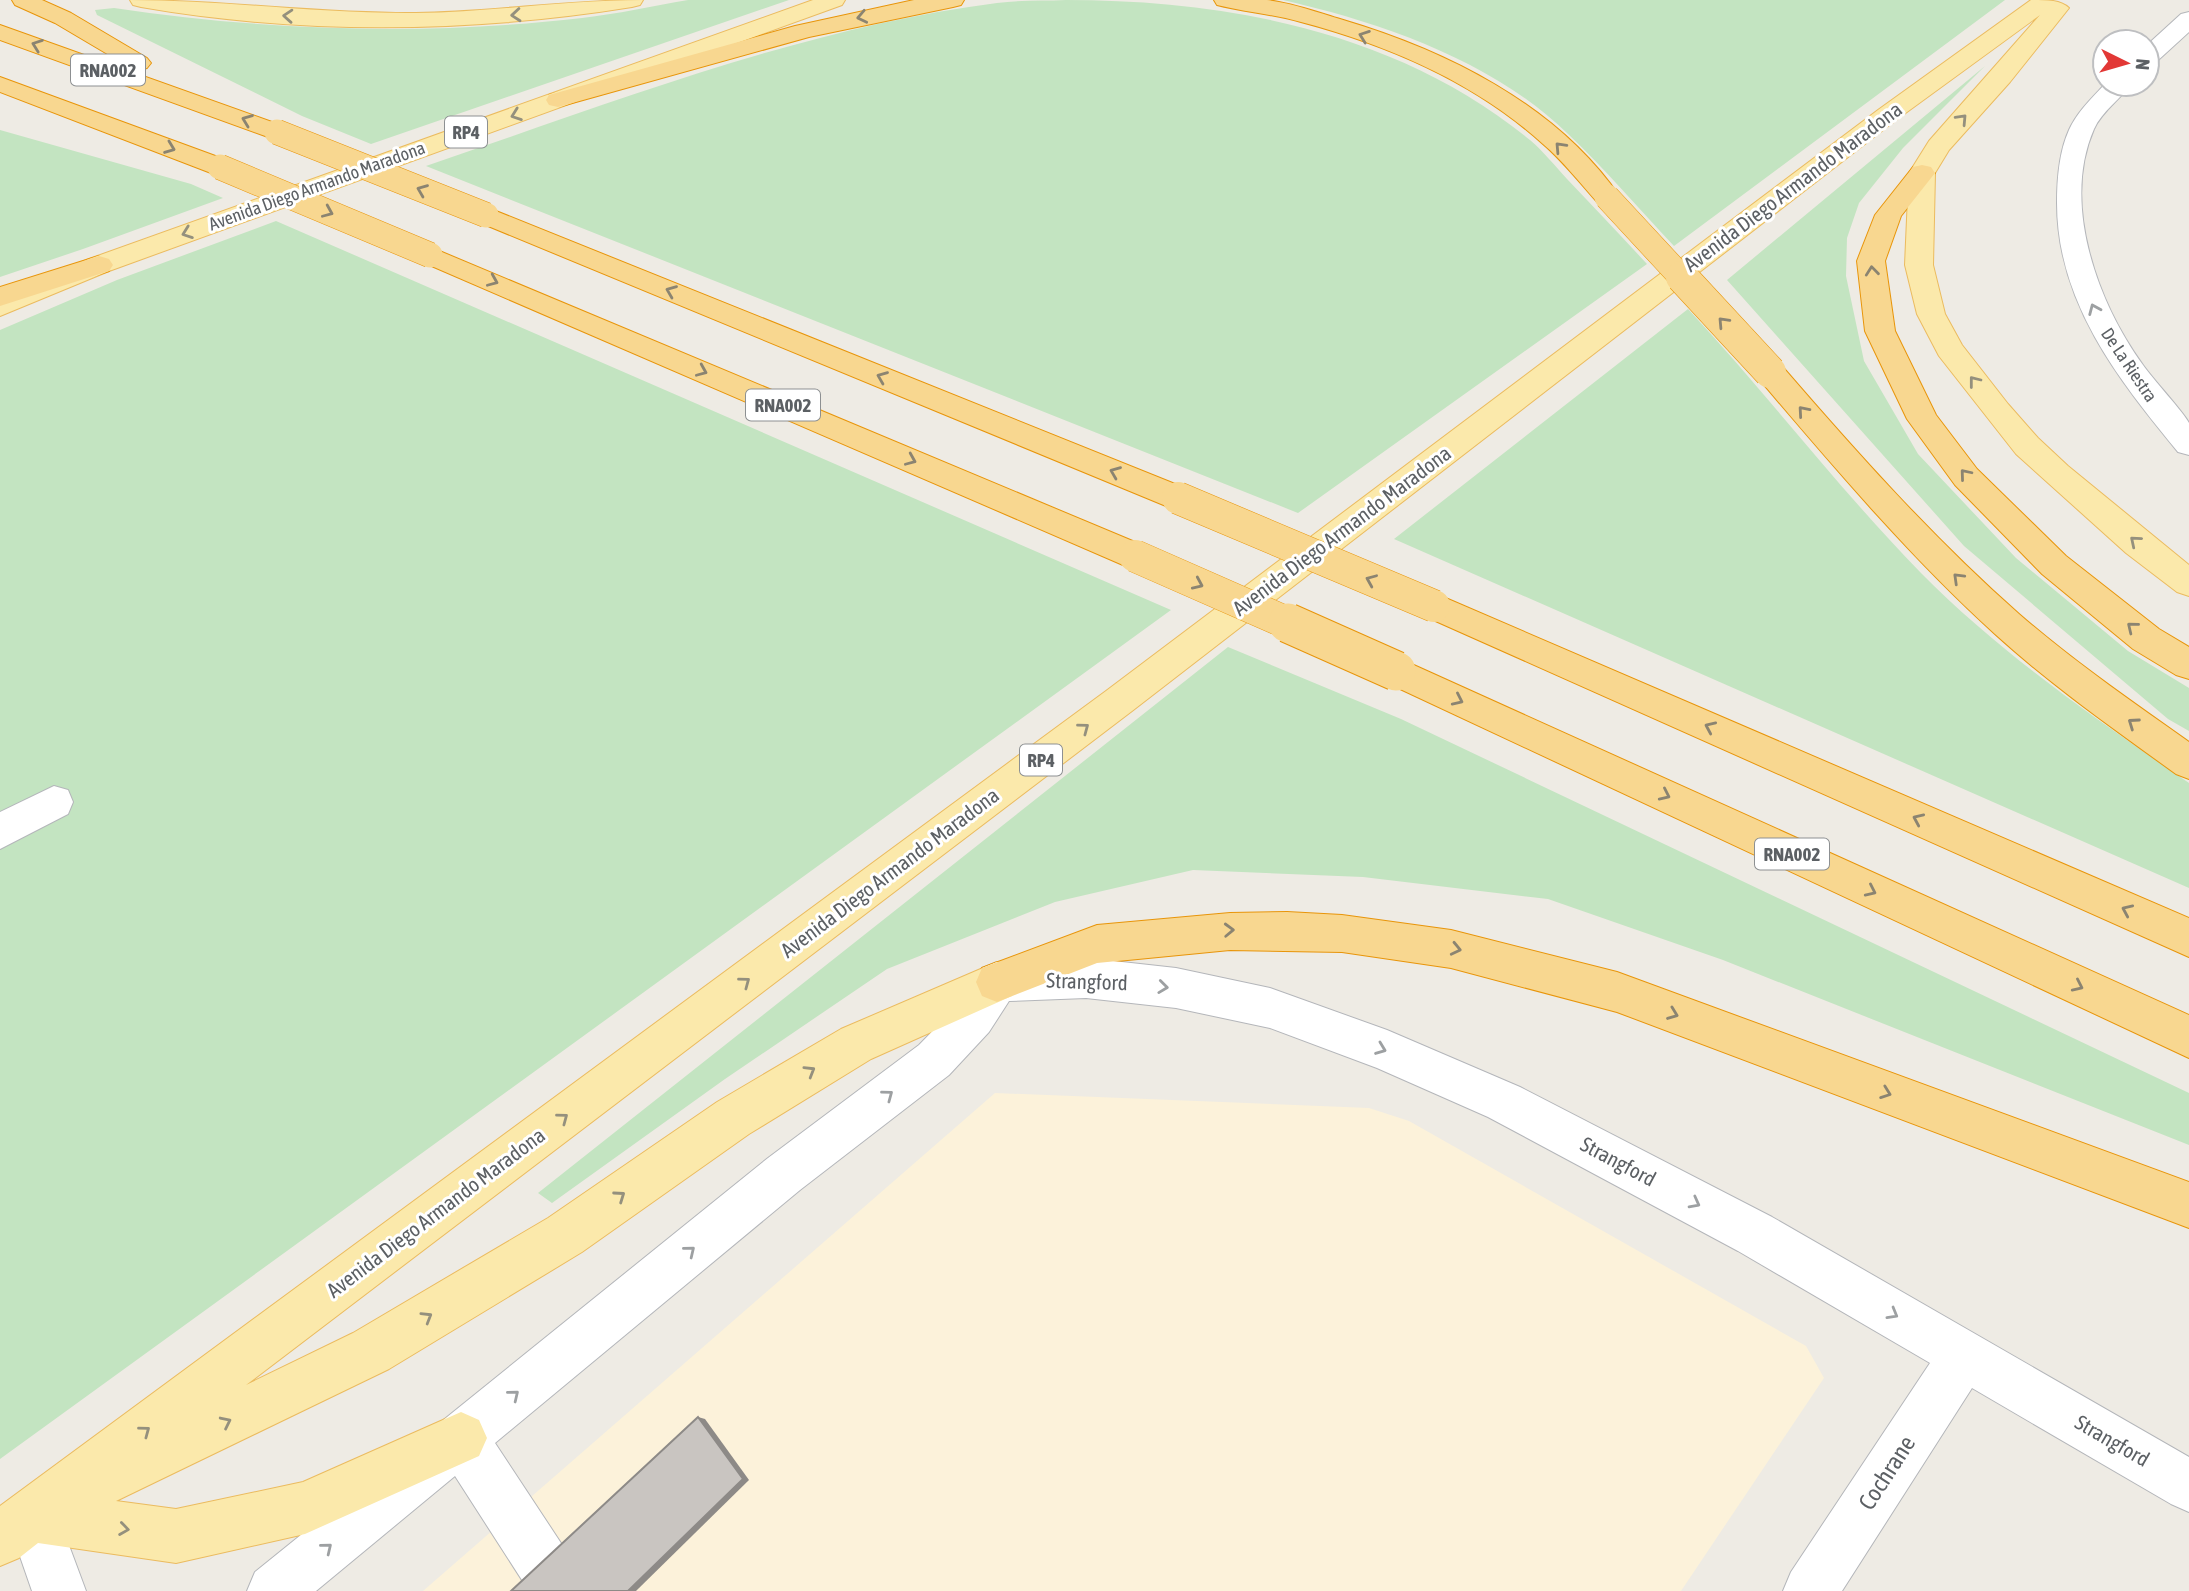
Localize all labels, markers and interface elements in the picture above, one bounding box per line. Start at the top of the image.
one-way arrow [510,7,521,22]
one-way arrow [283,9,294,24]
one-way arrow [856,9,868,24]
north arrow [2091,28,2161,98]
one-way arrow [1359,30,1371,44]
one-way arrow [31,39,43,53]
road number: RNA002 [71,54,145,86]
text: N [2131,58,2154,71]
street label: Avenida Diego Armando Maradona [1679,96,1906,276]
one-way arrow [511,107,523,121]
one-way arrow [1954,114,1967,127]
one-way arrow [241,115,253,129]
road number: RP4 [445,116,487,148]
street label: Avenida Diego Armando Maradona [206,137,428,234]
one-way arrow [164,139,176,153]
one-way arrow [1556,142,1569,155]
one-way arrow [417,184,429,198]
one-way arrow [321,204,333,218]
one-way arrow [181,225,193,239]
one-way arrow [1865,265,1880,277]
one-way arrow [486,273,498,287]
one-way arrow [666,285,679,299]
one-way arrow [2088,303,2102,316]
one-way arrow [1719,317,1732,330]
street label: De La Riestra [2097,324,2162,406]
one-way arrow [695,363,707,377]
one-way arrow [877,371,889,385]
one-way arrow [1970,377,1983,389]
road number: RNA002 [746,390,820,420]
one-way arrow [1799,406,1811,419]
street label: Avenida Diego Armando Maradona [1228,440,1455,620]
one-way arrow [904,452,916,466]
one-way arrow [1110,467,1122,481]
one-way arrow [1960,470,1973,482]
one-way arrow [2130,537,2142,550]
one-way arrow [1953,573,1966,586]
one-way arrow [1366,574,1378,588]
one-way arrow [1190,576,1203,590]
one-way arrow [2128,623,2140,636]
one-way arrow [1451,692,1463,706]
one-way arrow [2128,719,2141,731]
one-way arrow [1705,721,1717,735]
one-way arrow [1076,723,1088,736]
road number: RP4 [1020,744,1062,776]
street label: Avenida Diego Armando Maradona [776,782,1003,962]
one-way arrow [1657,787,1670,801]
one-way arrow [1913,813,1925,827]
road number: RNA002 [1755,838,1829,870]
one-way arrow [1864,882,1876,896]
one-way arrow [2121,904,2134,918]
one-way arrow [1224,923,1235,938]
one-way arrow [1450,941,1462,955]
street label: Strangford [1046,968,1128,994]
one-way arrow [737,977,750,990]
one-way arrow [2071,978,2083,992]
one-way arrow [1158,979,1169,994]
one-way arrow [1667,1005,1679,1019]
one-way arrow [1375,1040,1387,1054]
one-way arrow [802,1067,815,1080]
one-way arrow [1880,1085,1892,1099]
one-way arrow [881,1091,893,1104]
one-way arrow [555,1114,567,1126]
street label: Avenida Diego Armando Maradona [322,1122,549,1302]
street label: Strangford [1577,1131,1660,1191]
one-way arrow [612,1192,625,1204]
one-way arrow [1688,1194,1700,1208]
one-way arrow [683,1246,695,1259]
one-way arrow [1886,1306,1899,1319]
one-way arrow [420,1313,433,1326]
one-way arrow [506,1391,519,1403]
street label: Strangford [2071,1409,2154,1471]
one-way arrow [219,1416,231,1430]
one-way arrow [137,1426,150,1439]
street label: Cochrane [1853,1431,1920,1515]
one-way arrow [118,1521,130,1536]
one-way arrow [318,1544,331,1556]

